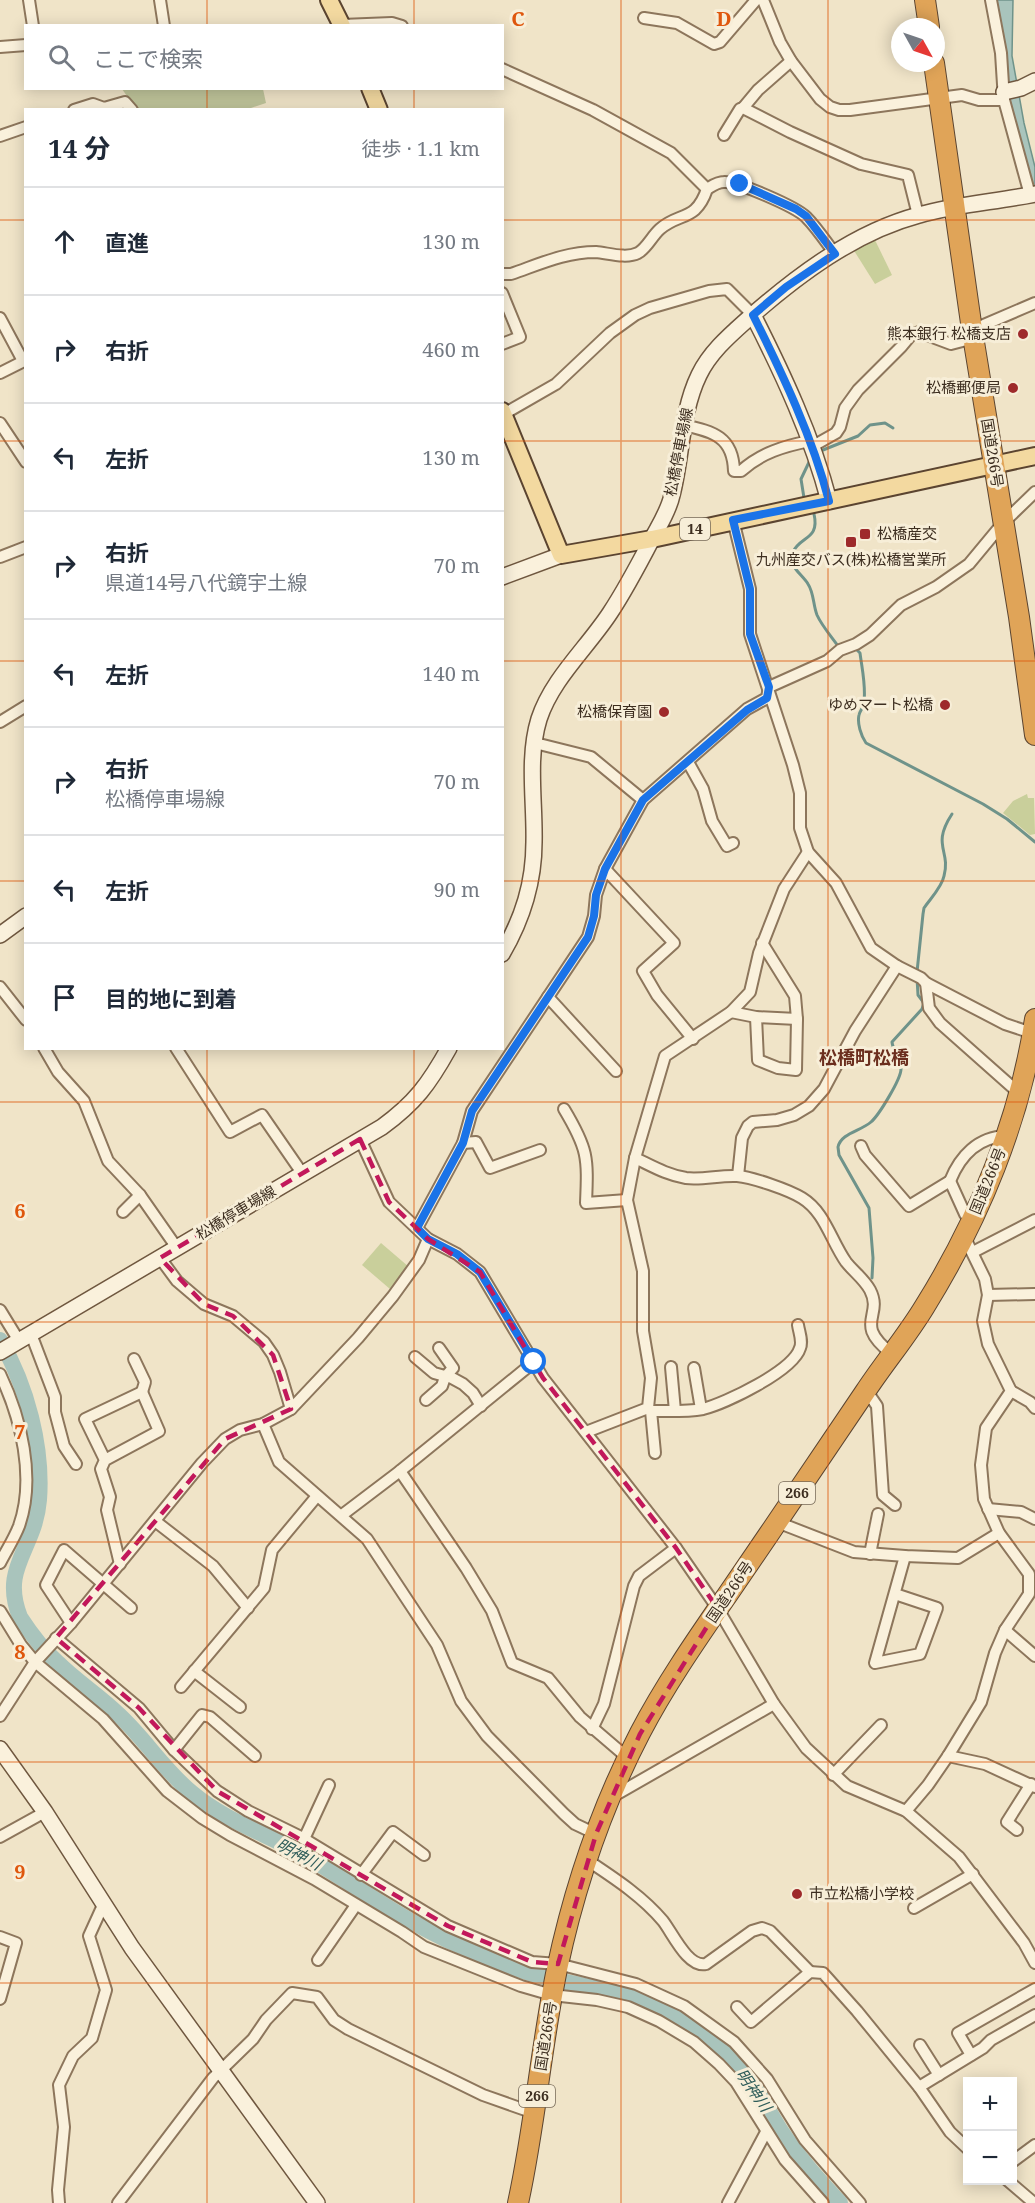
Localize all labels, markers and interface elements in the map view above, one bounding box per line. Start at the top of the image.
text: C [511,5,525,32]
text: D [716,5,732,32]
north arrow [891,18,945,72]
search box [24,24,504,90]
icon: search [45,41,78,74]
text: ここで検索 [93,43,203,73]
text: 14 分 [48,130,110,166]
text: 徒歩 · 1.1 km [361,135,480,162]
route end [726,170,752,196]
icon: ahead [48,225,81,258]
text: 直進 [105,227,149,257]
text: 130 m [422,228,480,255]
place label: 熊本銀行 松橋支店 [887,323,1011,343]
marker: 熊本銀行 松橋支店 [1016,327,1030,341]
icon: right [48,333,81,366]
text: 右折 [105,335,149,365]
text: 460 m [422,336,480,363]
place label: 松橋郵便局 [926,377,1001,397]
marker: 松橋郵便局 [1006,381,1020,395]
street label: 松橋停車場線 [660,406,696,498]
street label: 国道266号 [978,417,1008,489]
icon: left [48,441,81,474]
text: 左折 [105,443,149,473]
text: 130 m [422,444,480,471]
road number: 14 [680,518,710,540]
place label: 松橋産交 [877,523,937,543]
marker: 松橋産交 [858,527,872,541]
marker: 九州産交バス(株)松橋営業所 [844,535,858,549]
text: 右折 [105,537,149,567]
icon: right [48,549,81,582]
place label: 九州産交バス(株)松橋営業所 [756,549,946,569]
text: 70 m [434,552,480,579]
text: 県道14号八代鏡宇土線 [105,569,307,596]
icon: left [48,657,81,690]
text: 左折 [105,659,149,689]
text: 140 m [422,660,480,687]
place label: ゆめマート松橋 [828,694,933,714]
marker: ゆめマート松橋 [938,698,952,712]
place label: 松橋保育園 [577,701,652,721]
marker: 松橋保育園 [657,705,671,719]
text: 右折 [105,753,149,783]
icon: right [48,765,81,798]
text: 70 m [434,768,480,795]
text: 松橋停車場線 [105,785,225,812]
icon: left [48,873,81,906]
text: 左折 [105,875,149,905]
text: 90 m [434,876,480,903]
icon: arrive [48,981,81,1014]
text: 目的地に到着 [105,983,237,1013]
district label: 松橋町松橋 [819,1045,909,1069]
street label: 国道266号 [965,1144,1009,1217]
street label: 松橋停車場線 [192,1180,279,1244]
text: 6 [14,1197,26,1224]
route start [520,1348,546,1374]
text: 7 [14,1418,26,1445]
road number: 266 [779,1482,815,1504]
street label: 国道266号 [701,1557,757,1626]
text: 8 [14,1638,26,1665]
water label: 明神川 [273,1833,327,1876]
text: 9 [14,1858,26,1885]
place label: 市立松橋小学校 [809,1883,914,1903]
marker: 市立松橋小学校 [790,1887,804,1901]
street label: 国道266号 [530,2000,560,2072]
water label: 明神川 [731,2064,778,2118]
map controls [963,2077,1017,2185]
button: + [963,2077,1017,2131]
road number: 266 [519,2085,555,2107]
button: − [963,2131,1017,2185]

